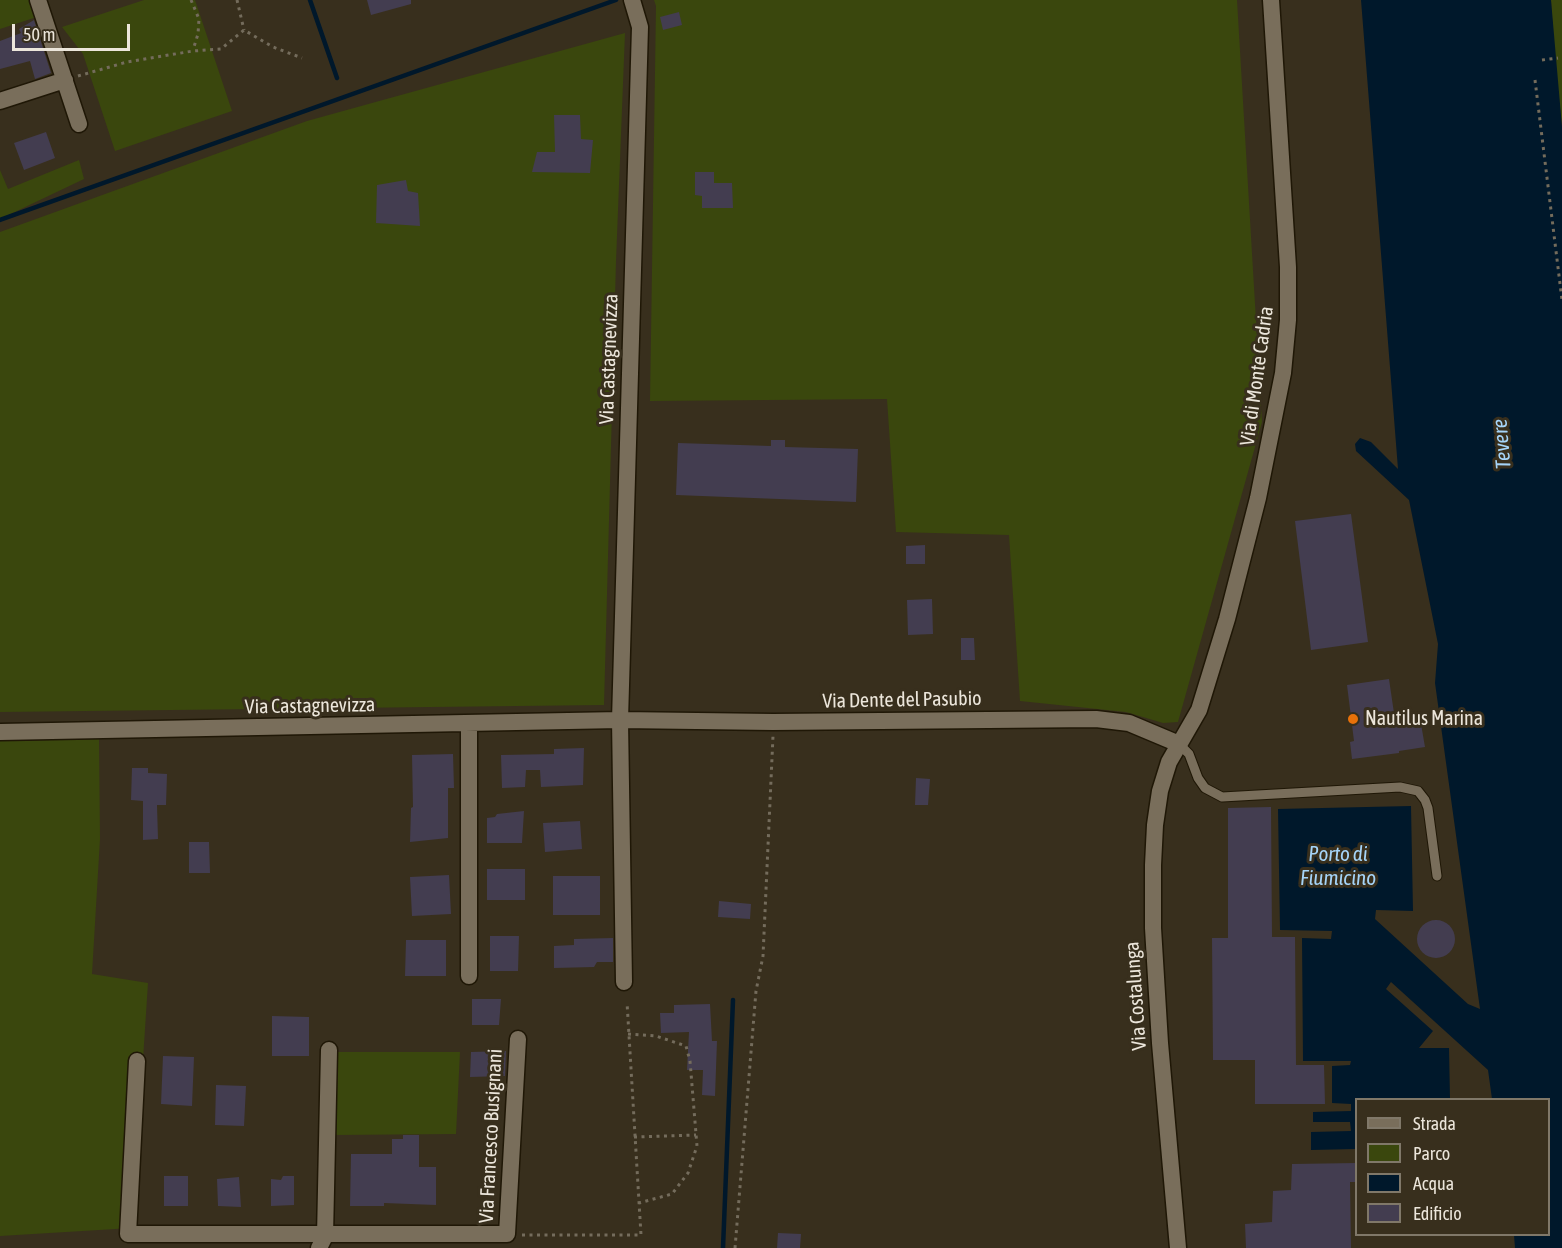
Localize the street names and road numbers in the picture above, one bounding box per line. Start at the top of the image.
street label: Via Castagnevizza [595,293,623,425]
street label: Via di Monte Cadria [1235,305,1279,447]
street label: Via Dente del Pasubio [822,687,982,713]
street label: Via Castagnevizza [245,693,375,719]
street label: Via Costalunga [1120,941,1152,1051]
street label: Via Francesco Busignani [474,1048,508,1224]

